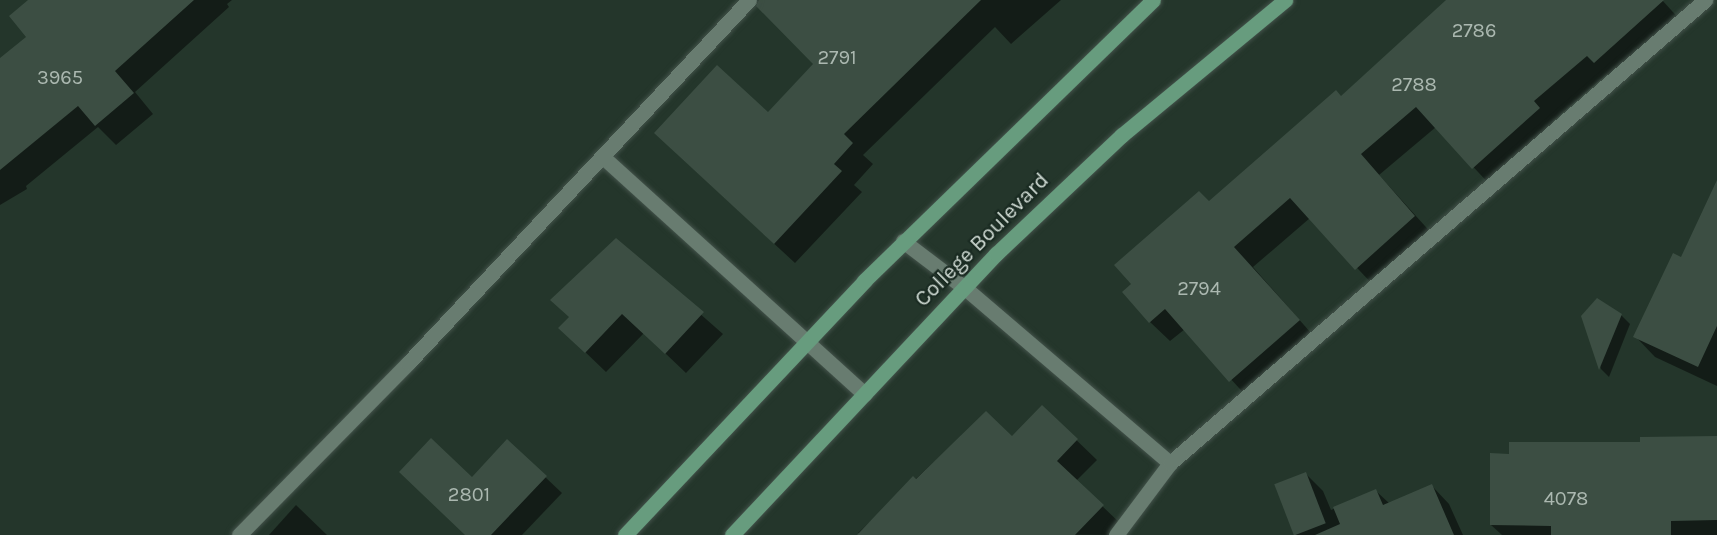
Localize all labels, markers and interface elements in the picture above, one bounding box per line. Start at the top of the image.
house number: 2786 [1452,18,1496,42]
house number: 2791 [817,45,857,69]
house number: 3965 [37,65,83,89]
house number: 2788 [1391,72,1437,96]
street label: College Boulevard [909,167,1055,313]
house number: 2794 [1177,276,1221,300]
house number: 2801 [448,482,490,506]
house number: 4078 [1544,486,1588,510]

